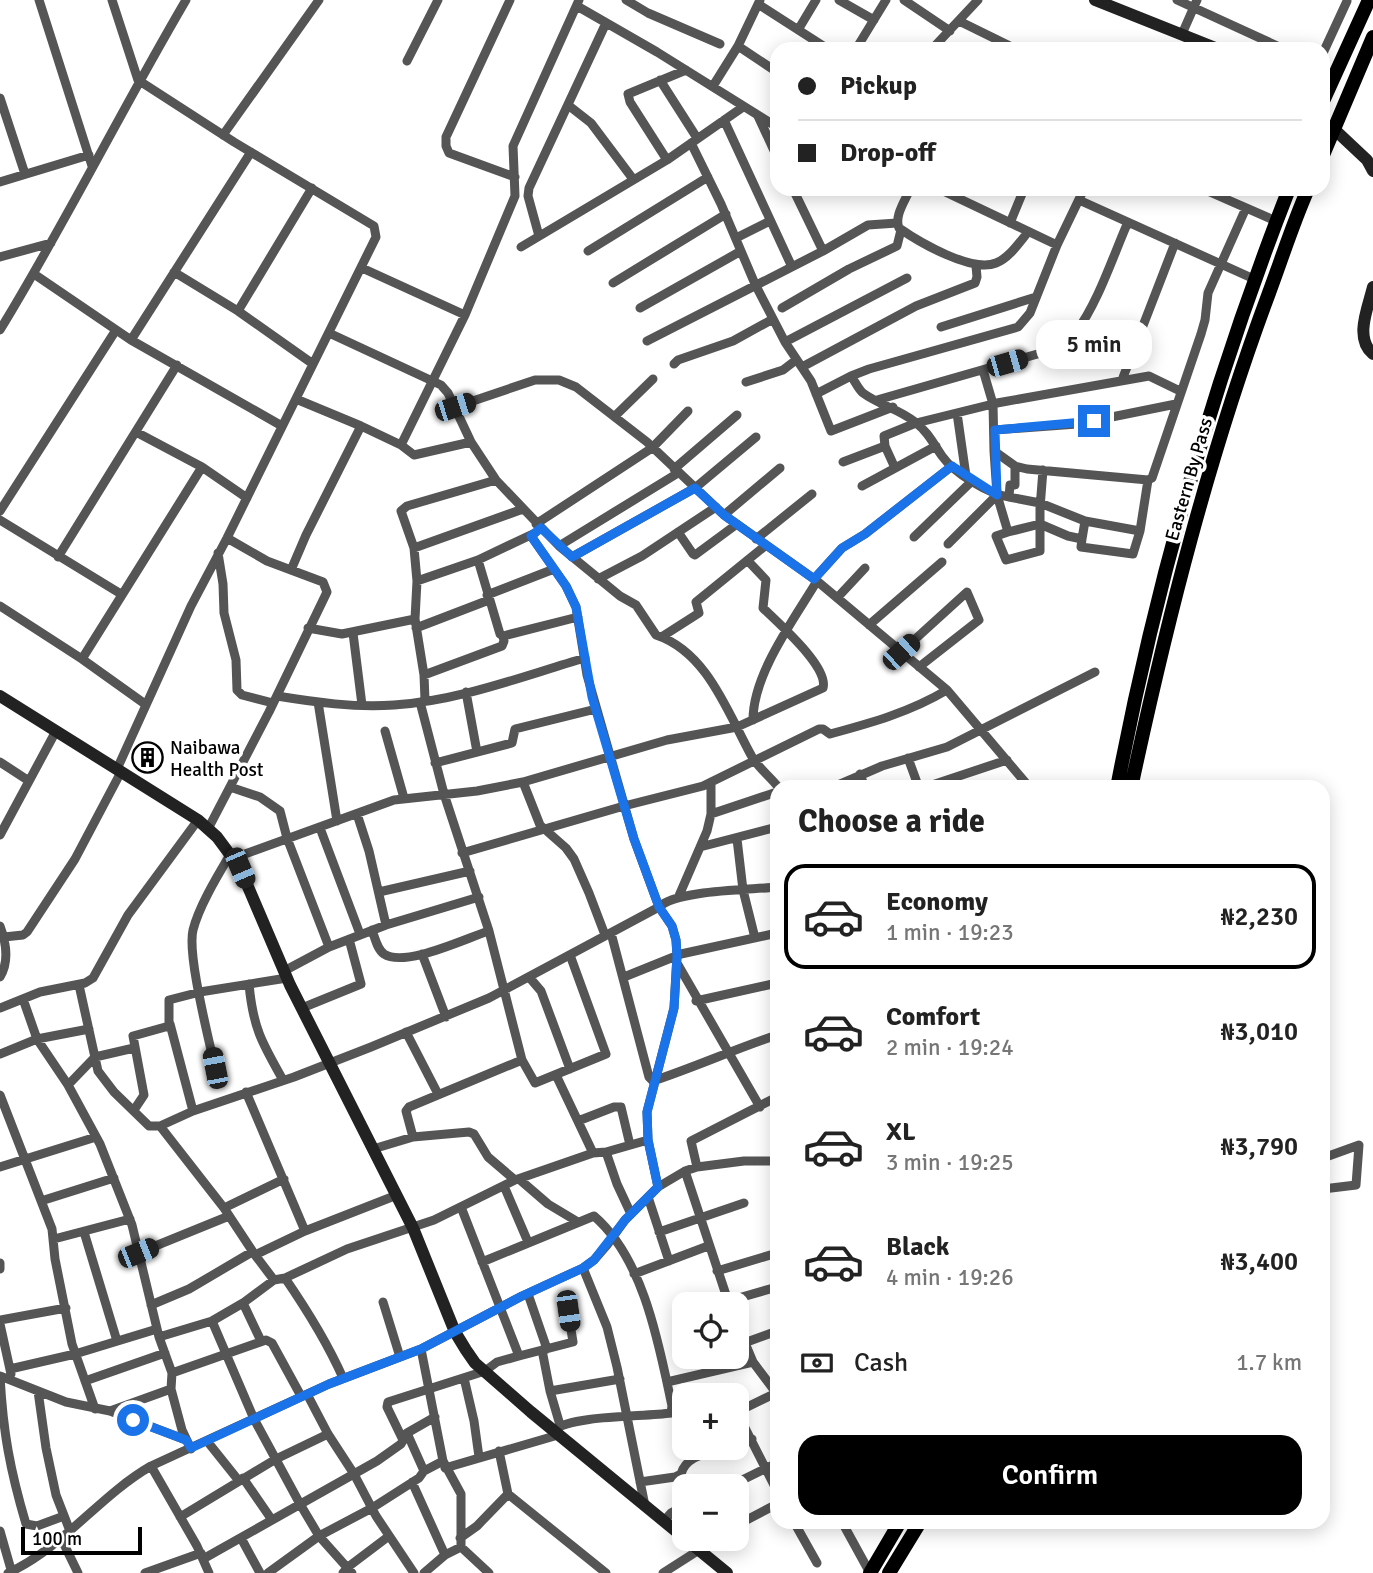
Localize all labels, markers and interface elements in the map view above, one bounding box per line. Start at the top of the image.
text: Pickup [840,70,917,102]
text: Drop-off [840,137,936,169]
callout: 5 min [1036,320,1152,368]
text: 5 min [1066,330,1122,359]
car [984,347,1031,379]
car [432,391,479,423]
route end [1078,405,1110,437]
street label: Eastern By Pass [1160,415,1218,544]
car [879,630,924,674]
place label: Naibawa Health Post [170,736,264,782]
building icon: Naibawa Health Post [130,741,164,775]
text: Choose a ride [798,802,985,841]
car [223,845,258,891]
icon: car [802,885,865,948]
text: Economy [886,886,988,918]
text: ₦2,230 [1220,901,1298,933]
text: 1 min · 19:23 [886,918,1014,947]
icon: car [802,1000,865,1063]
text: Comfort [886,1001,980,1033]
text: ₦3,010 [1220,1016,1298,1048]
text: 2 min · 19:24 [886,1033,1014,1062]
car [201,1045,230,1091]
icon: car [802,1115,865,1178]
text: XL [886,1116,916,1148]
text: ₦3,790 [1220,1131,1298,1163]
text: 3 min · 19:25 [886,1148,1014,1177]
icon: car [802,1230,865,1293]
text: Black [886,1231,949,1263]
car [115,1235,162,1271]
text: ₦3,400 [1220,1246,1298,1278]
text: 4 min · 19:26 [886,1263,1014,1292]
car [555,1289,582,1333]
map controls [672,1292,749,1551]
button: locate [672,1292,749,1369]
icon: cash [798,1344,836,1382]
text: Cash [854,1347,908,1379]
text: 1.7 km [1236,1348,1302,1377]
button: + [672,1383,749,1460]
route start [117,1404,149,1436]
button: Confirm [798,1435,1302,1515]
button: − [672,1474,749,1551]
scale bar [21,1524,142,1556]
text: 100 m [32,1527,82,1551]

